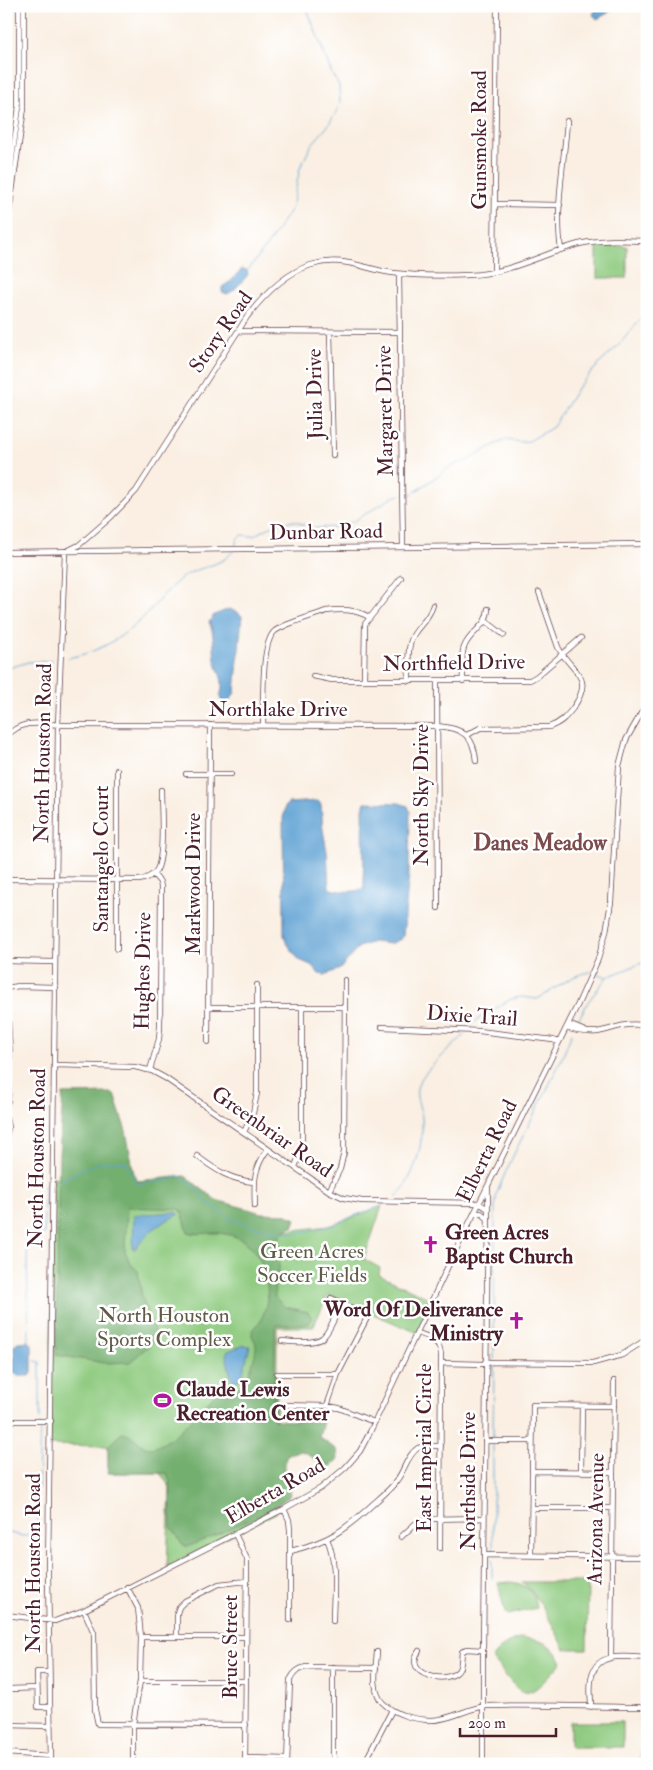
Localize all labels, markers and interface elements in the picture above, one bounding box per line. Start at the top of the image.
street label: Gunsmoke Road [466,70,493,210]
street label: Story Road [183,285,259,378]
street label: Margaret Drive [370,345,400,477]
street label: Julia Drive [301,348,329,441]
street label: Dunbar Road [269,517,384,546]
street label: Northfield Drive [383,648,526,678]
street label: North Houston Road [28,662,58,843]
street label: Northlake Drive [208,696,348,723]
street label: North Sky Drive [408,724,435,866]
street label: Santangelo Court [88,785,115,933]
street label: Markwood Drive [180,813,207,955]
district label: Danes Meadow [473,829,608,857]
street label: Hughes Drive [128,912,158,1030]
street label: Dixie Trail [425,999,519,1033]
street label: North Houston Road [22,1067,52,1248]
street label: Greenbriar Road [206,1080,338,1184]
street label: Elberta Road [451,1095,524,1207]
place label: Green Acres Baptist Church [445,1219,573,1270]
church icon: Green Acres Baptist Church [421,1234,441,1254]
park label: Green Acres Soccer Fields [257,1238,367,1289]
place label: Word Of Deliverance Ministry [323,1296,504,1347]
park label: North Houston Sports Complex [97,1302,232,1353]
church icon: Word Of Deliverance Ministry [507,1311,527,1331]
street label: East Imperial Circle [411,1363,438,1533]
place label: Claude Lewis Recreation Center [176,1376,330,1427]
sports icon: Claude Lewis Recreation Center [152,1391,172,1411]
street label: Northside Drive [455,1412,482,1550]
street label: Elberta Road [220,1451,330,1530]
street label: Arizona Avenue [581,1453,611,1586]
street label: North Houston Road [20,1473,47,1653]
street label: Bruce Street [217,1595,244,1699]
scale bar [460,1705,557,1737]
text: 200 m [468,1714,506,1733]

